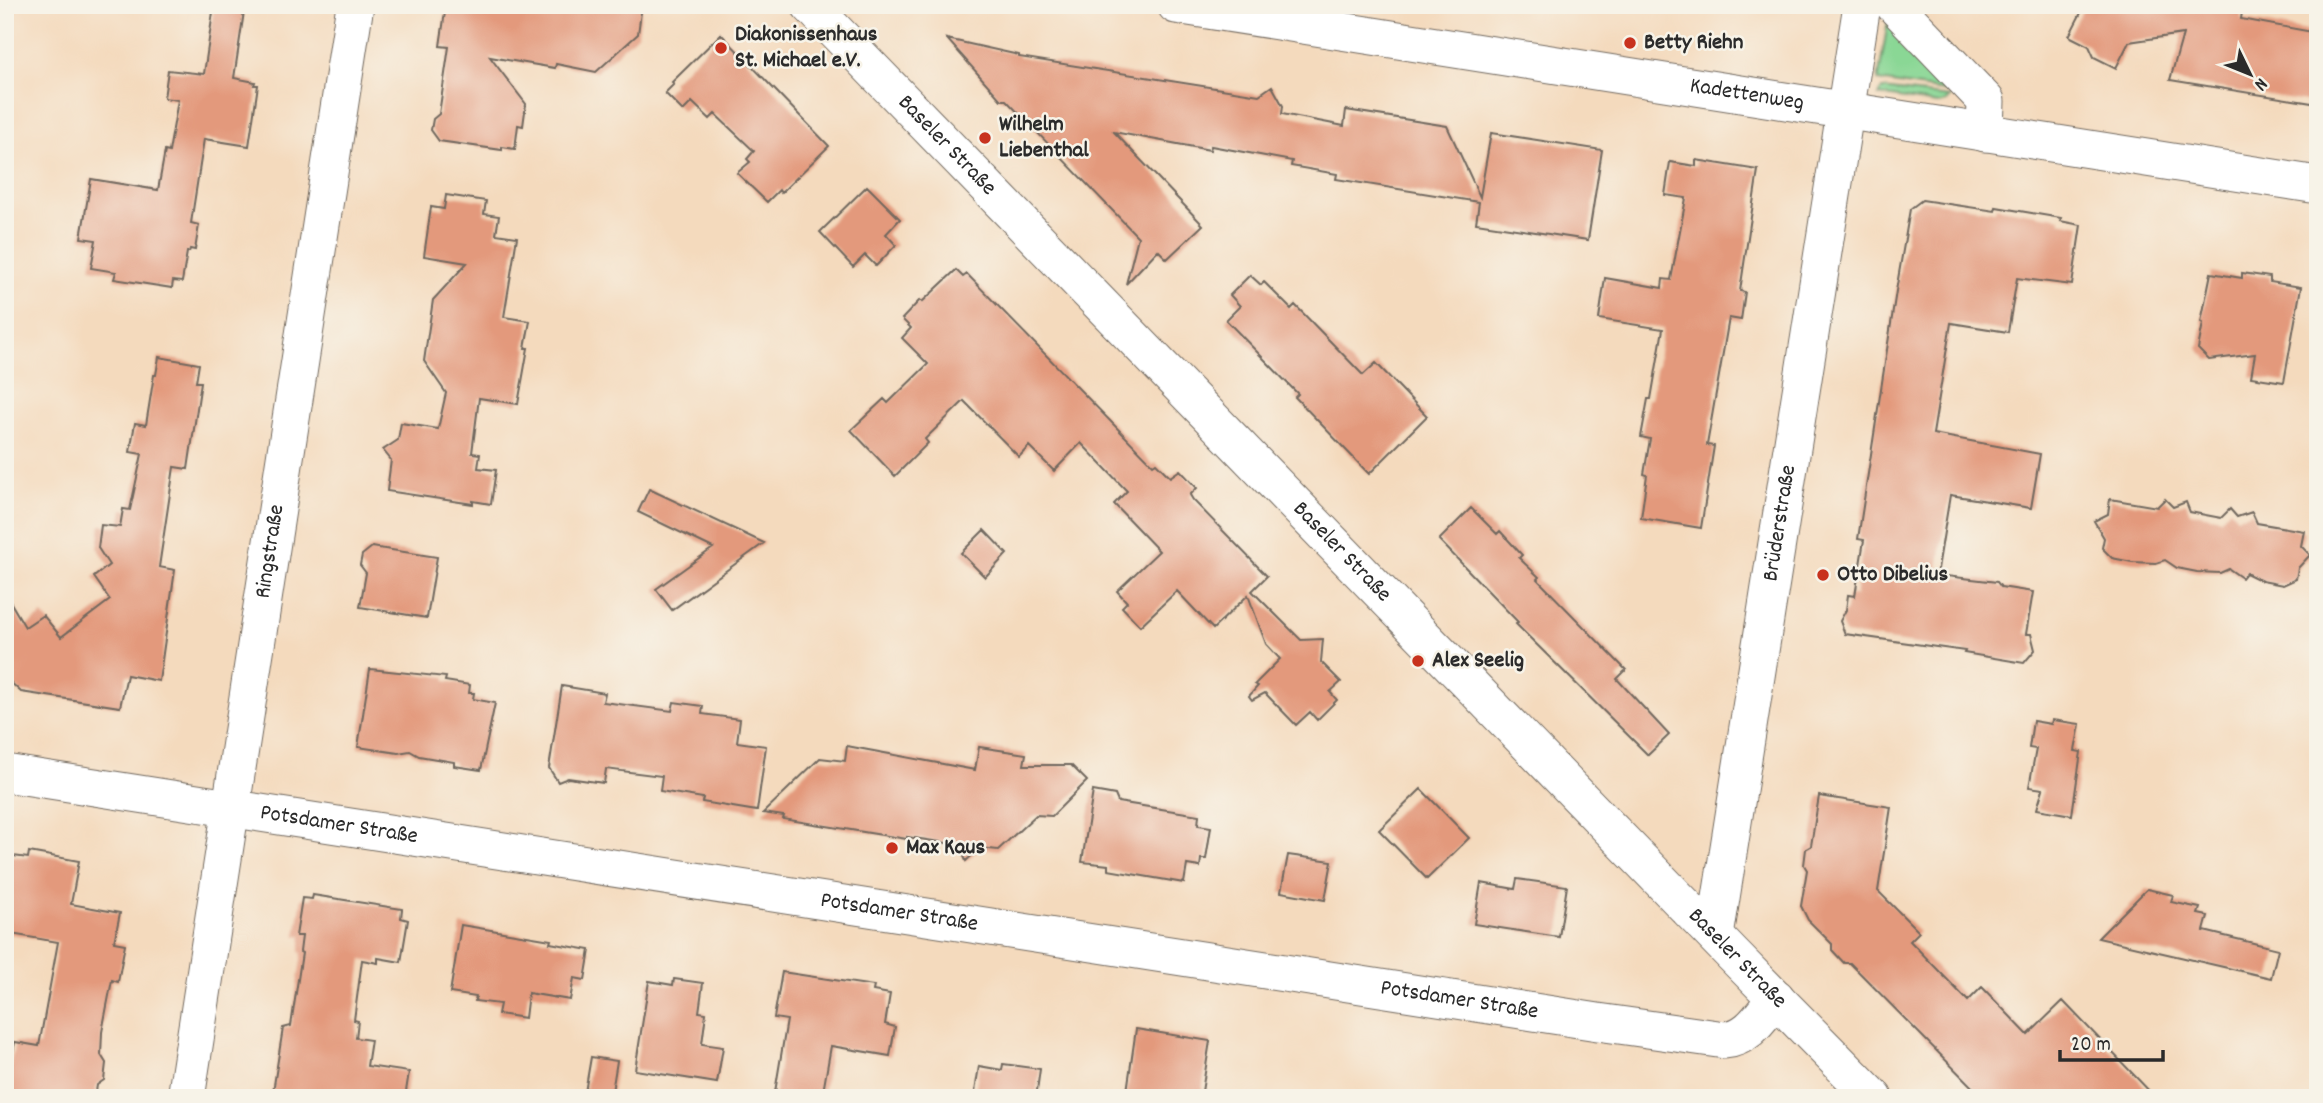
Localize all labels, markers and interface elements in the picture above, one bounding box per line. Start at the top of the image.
place label: Diakonissenhaus St. Michael e.V. [735,19,878,78]
place label: Betty Riehn [1644,27,1744,60]
marker: Betty Riehn [1622,35,1638,51]
north arrow [2214,38,2284,108]
marker: Diakonissenhaus St. Michael e.V. [713,40,729,56]
street label: Kadettenweg [1688,70,1806,120]
text: N [2247,71,2273,96]
street label: Baseler Straße [889,87,1004,204]
place label: Wilhelm Liebenthal [999,109,1089,168]
marker: Wilhelm Liebenthal [977,130,993,146]
street label: Brüderstraße [1755,463,1806,584]
street label: Baseler Straße [1285,494,1399,610]
street label: Ringstraße [247,502,294,601]
place label: Otto Dibelius [1837,559,1948,592]
marker: Otto Dibelius [1815,567,1831,583]
place label: Alex Seelig [1432,645,1524,678]
marker: Alex Seelig [1410,653,1426,669]
street label: Potsdamer Straße [258,797,420,854]
place label: Max Kaus [906,832,985,865]
marker: Max Kaus [884,840,900,856]
street label: Potsdamer Straße [818,884,980,941]
street label: Baseler Straße [1680,901,1794,1017]
street label: Potsdamer Straße [1378,972,1541,1029]
scale bar [2060,1019,2164,1063]
text: 20 m [2071,1031,2111,1061]

